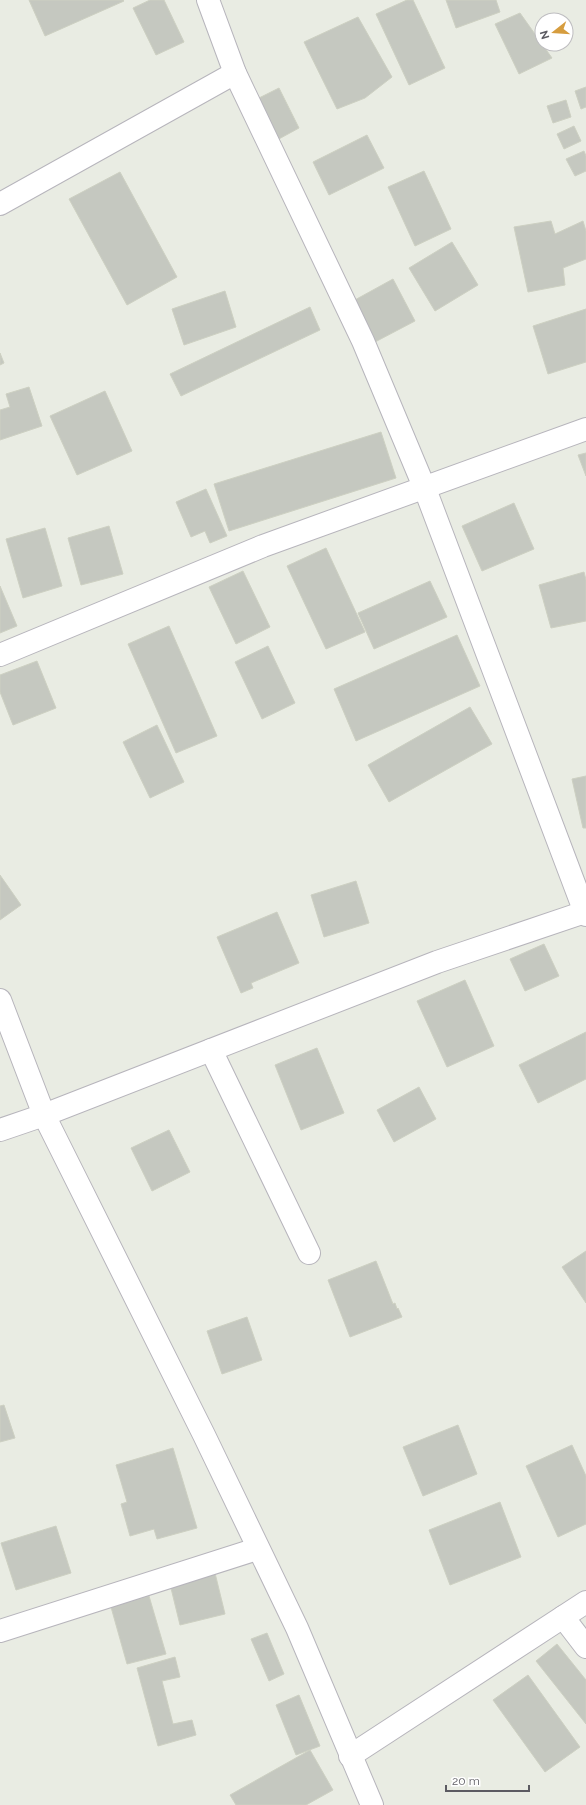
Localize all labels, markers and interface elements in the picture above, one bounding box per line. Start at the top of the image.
north arrow [534,12,574,52]
text: N [537,29,552,41]
scale bar [446,1767,529,1793]
text: 20 m [452,1774,480,1788]

